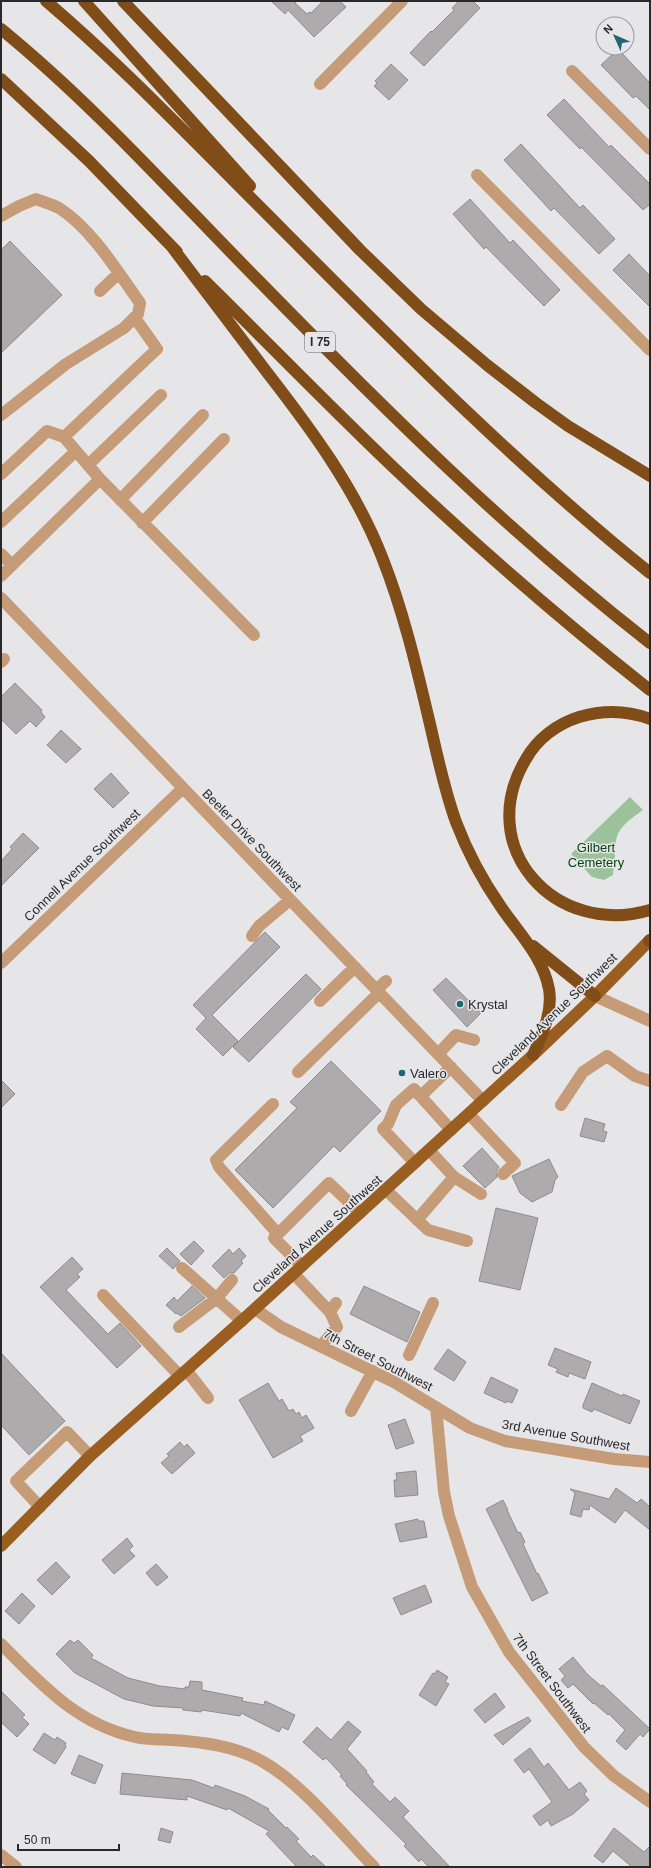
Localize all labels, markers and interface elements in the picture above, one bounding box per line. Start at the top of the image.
north arrow [595,16,635,56]
text: N [601,22,615,36]
road number: I 75 [305,332,335,352]
street label: Beeler Drive Southwest [199,786,305,894]
street label: Connell Avenue Southwest [21,805,143,924]
park label: Gilbert Cemetery [568,840,625,870]
street label: Cleveland Avenue Southwest [488,950,620,1078]
place label: Krystal [468,997,508,1012]
marker: Krystal [455,999,465,1009]
place label: Valero [410,1066,447,1081]
marker: Valero [397,1068,407,1078]
street label: Cleveland Avenue Southwest [249,1172,385,1296]
street label: 7th Street Southwest [321,1326,436,1394]
street label: 3rd Avenue Southwest [501,1416,632,1454]
street label: 7th Street Southwest [510,1630,595,1736]
scale bar [18,1826,119,1852]
text: 50 m [24,1833,51,1847]

